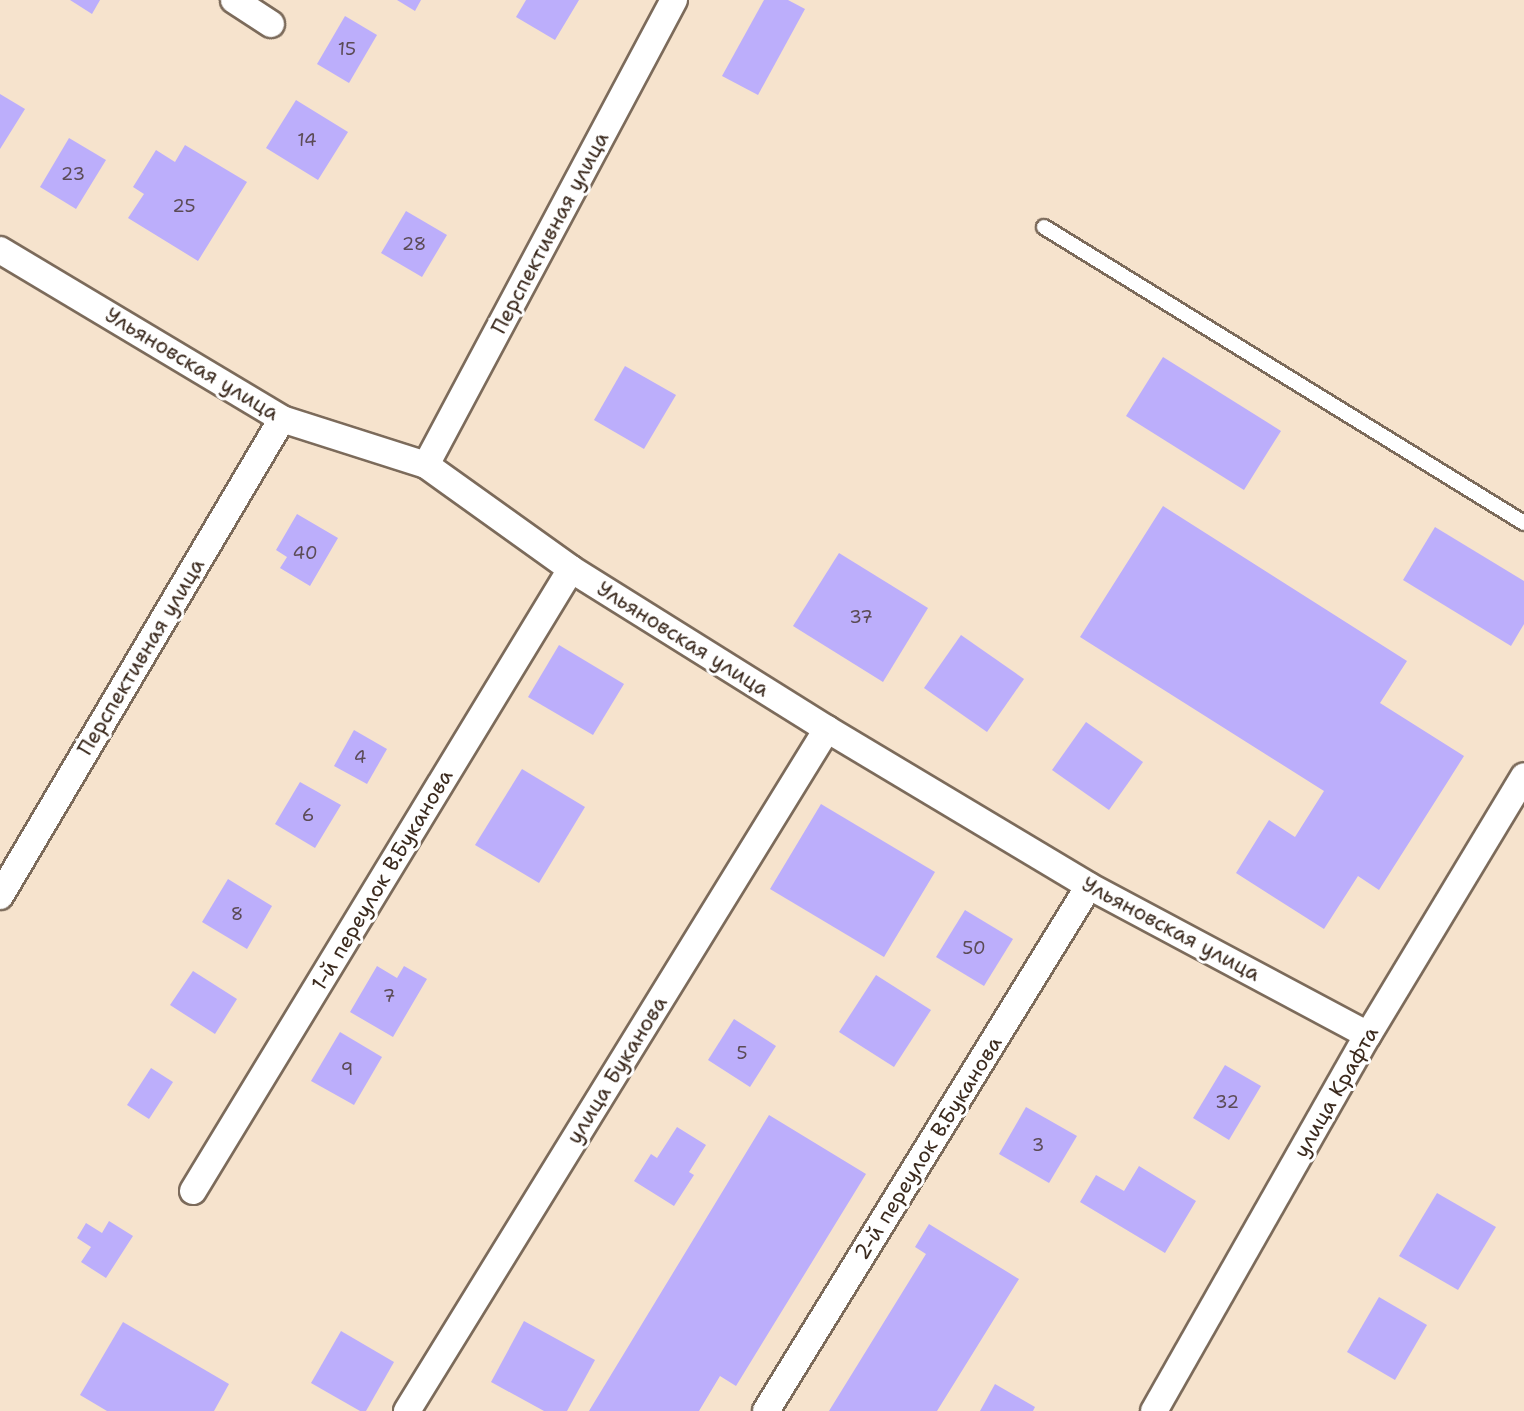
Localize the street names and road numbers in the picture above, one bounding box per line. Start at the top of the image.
street label: Перспективная улица [486,128,614,338]
street label: Ульяновская улица [101,302,283,426]
street label: Перспективная улица [72,554,210,760]
street label: Ульяновская улица [592,576,774,702]
street label: 1-й переулок В.Буканова [306,765,458,995]
street label: Ульяновская улица [1078,871,1264,987]
street label: улица Буканова [561,992,673,1148]
street label: улица Крафта [1288,1022,1384,1162]
street label: 2-й переулок В.Буканова [849,1032,1007,1264]

